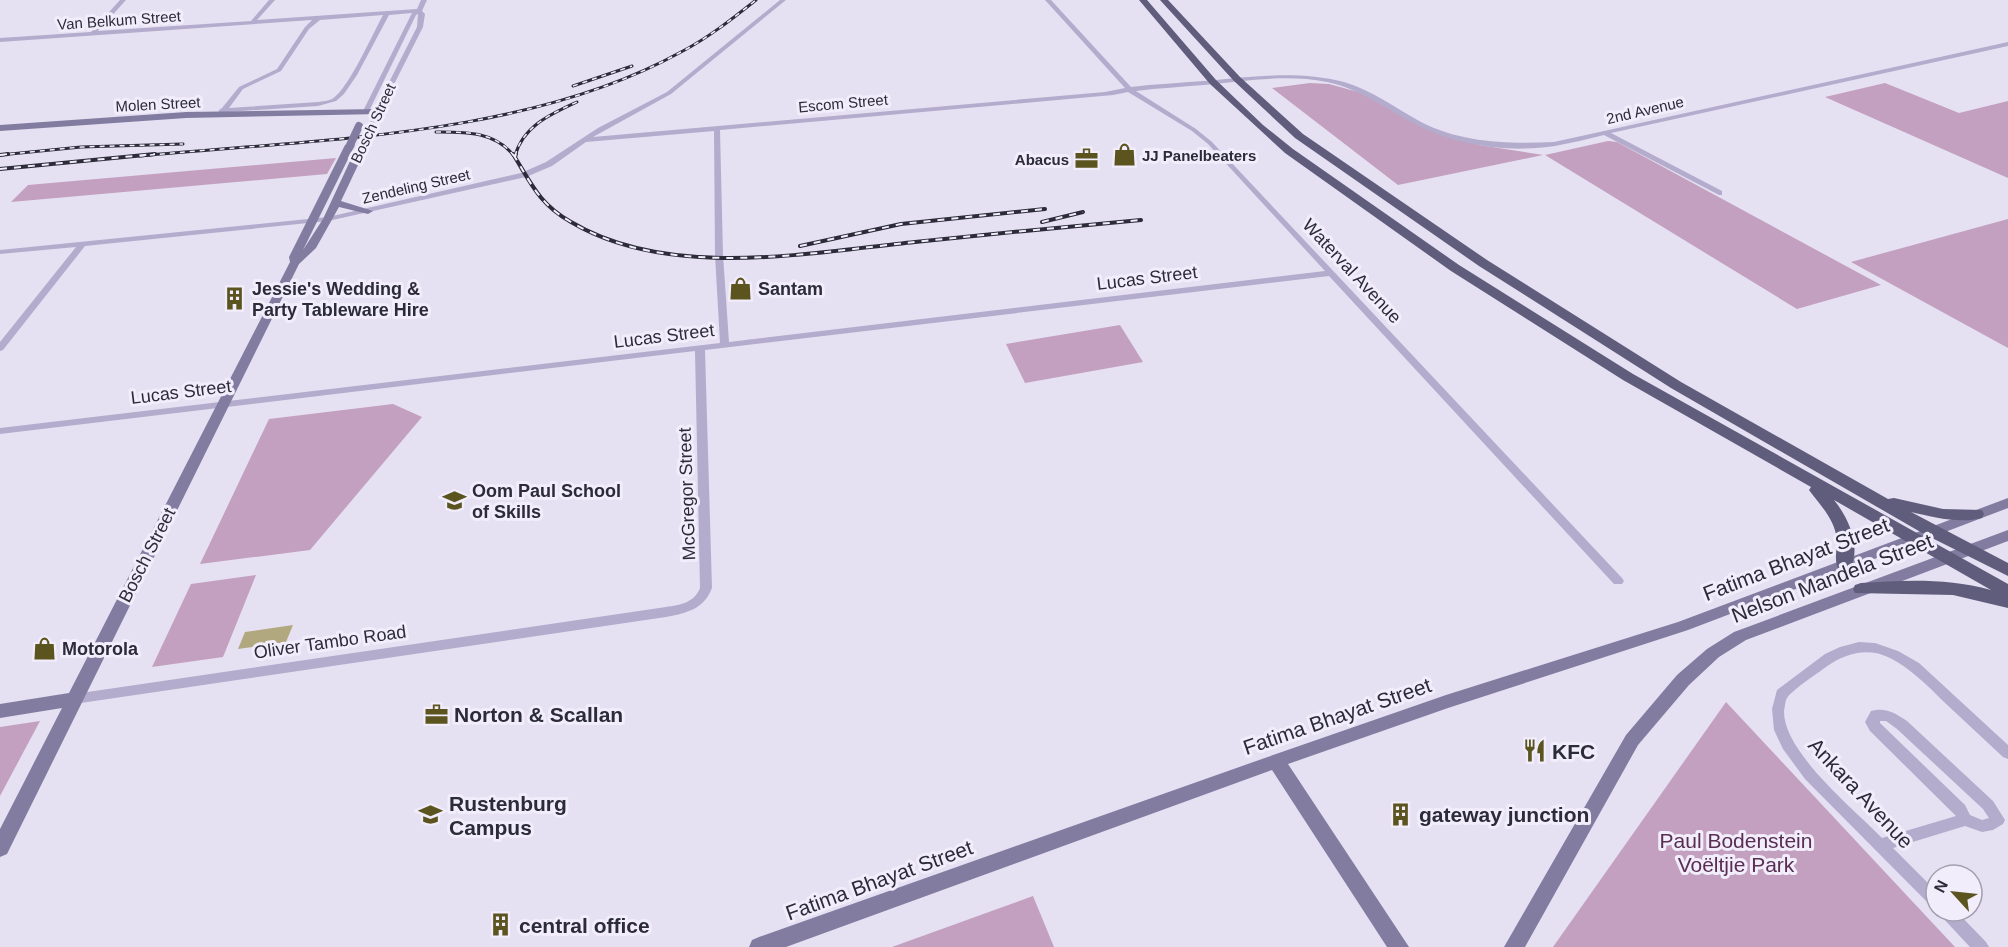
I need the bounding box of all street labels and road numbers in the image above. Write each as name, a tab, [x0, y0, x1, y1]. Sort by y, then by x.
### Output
street label: Van Belkum Street	[57, 7, 182, 33]
street label: Bosch Street	[347, 80, 399, 166]
street label: Escom Street	[797, 91, 889, 115]
street label: Molen Street	[115, 93, 202, 115]
street label: 2nd Avenue	[1605, 93, 1685, 127]
street label: Zendeling Street	[360, 165, 472, 207]
street label: Waterval Avenue	[1299, 215, 1405, 327]
street label: Lucas Street	[1096, 262, 1198, 294]
street label: Lucas Street	[613, 320, 715, 352]
street label: Lucas Street	[130, 376, 232, 408]
street label: McGregor Street	[675, 427, 699, 561]
street label: Bosch Street	[115, 505, 179, 605]
street label: Fatima Bhayat Street	[1700, 513, 1892, 605]
street label: Nelson Mandela Street	[1728, 529, 1936, 627]
street label: Oliver Tambo Road	[252, 621, 408, 663]
street label: Fatima Bhayat Street	[1240, 673, 1434, 759]
street label: Ankara Avenue	[1804, 733, 1918, 853]
street label: Fatima Bhayat Street	[782, 835, 976, 925]

